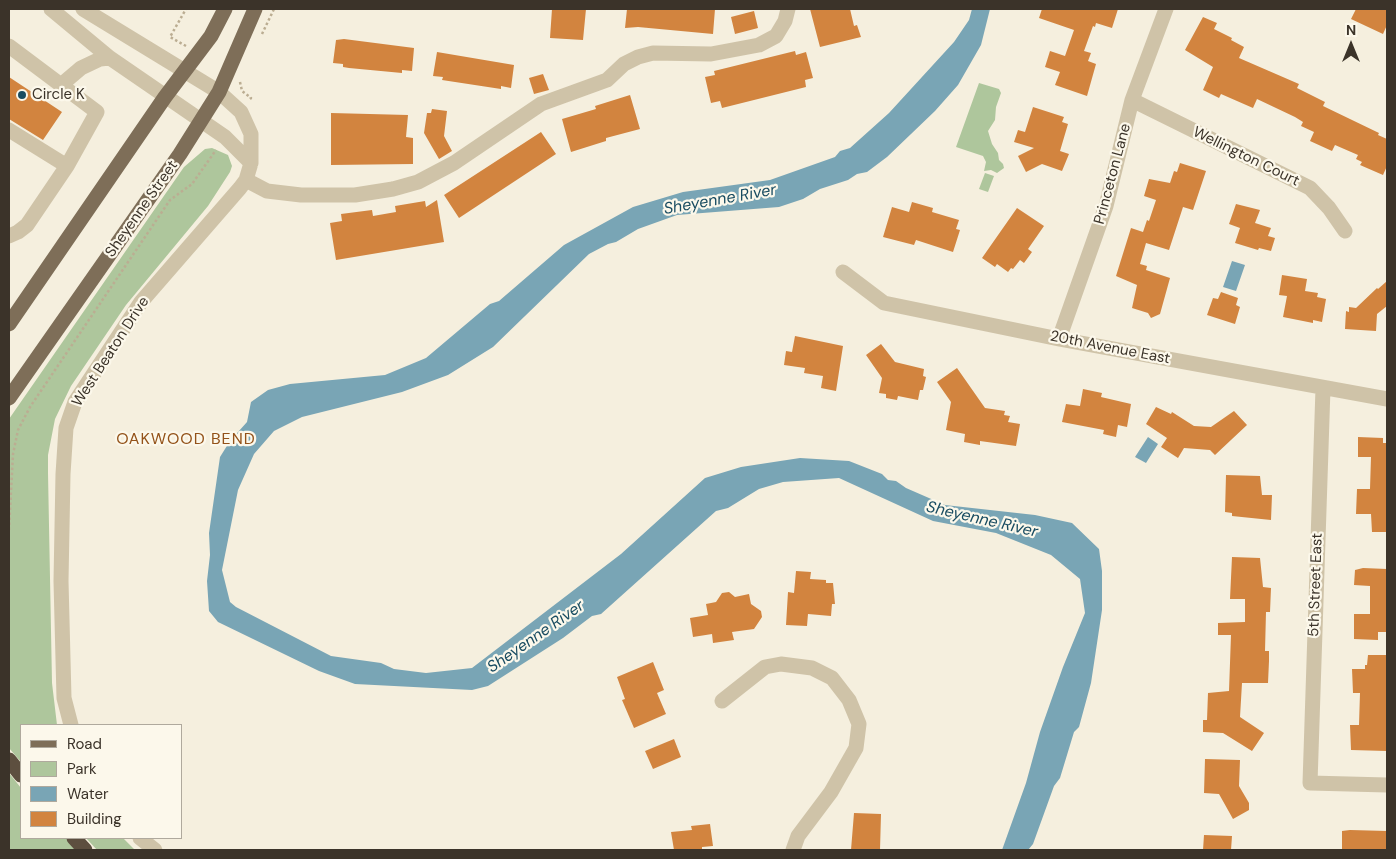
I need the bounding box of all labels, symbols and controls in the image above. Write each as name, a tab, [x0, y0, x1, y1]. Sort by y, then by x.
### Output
north arrow	[1326, 20, 1376, 70]
text: N	[1346, 21, 1356, 39]
place label: Circle K	[32, 86, 85, 104]
marker: Circle K	[16, 89, 28, 101]
street label: Princeton Lane	[1091, 122, 1135, 226]
street label: Wellington Court	[1190, 123, 1302, 191]
street label: Sheyenne Street	[102, 157, 182, 261]
water label: Sheyenne River	[662, 181, 778, 219]
street label: West Beaton Drive	[69, 294, 153, 410]
street label: 20th Avenue East	[1048, 328, 1172, 368]
district label: OAKWOOD BEND	[115, 430, 257, 450]
water label: Sheyenne River	[924, 498, 1040, 542]
street label: 5th Street East	[1305, 533, 1327, 637]
water label: Sheyenne River	[484, 596, 588, 678]
legend	[20, 724, 182, 839]
text: Road	[67, 734, 102, 754]
text: Park	[67, 759, 97, 779]
text: Water	[67, 784, 108, 804]
text: Building	[67, 809, 122, 829]

